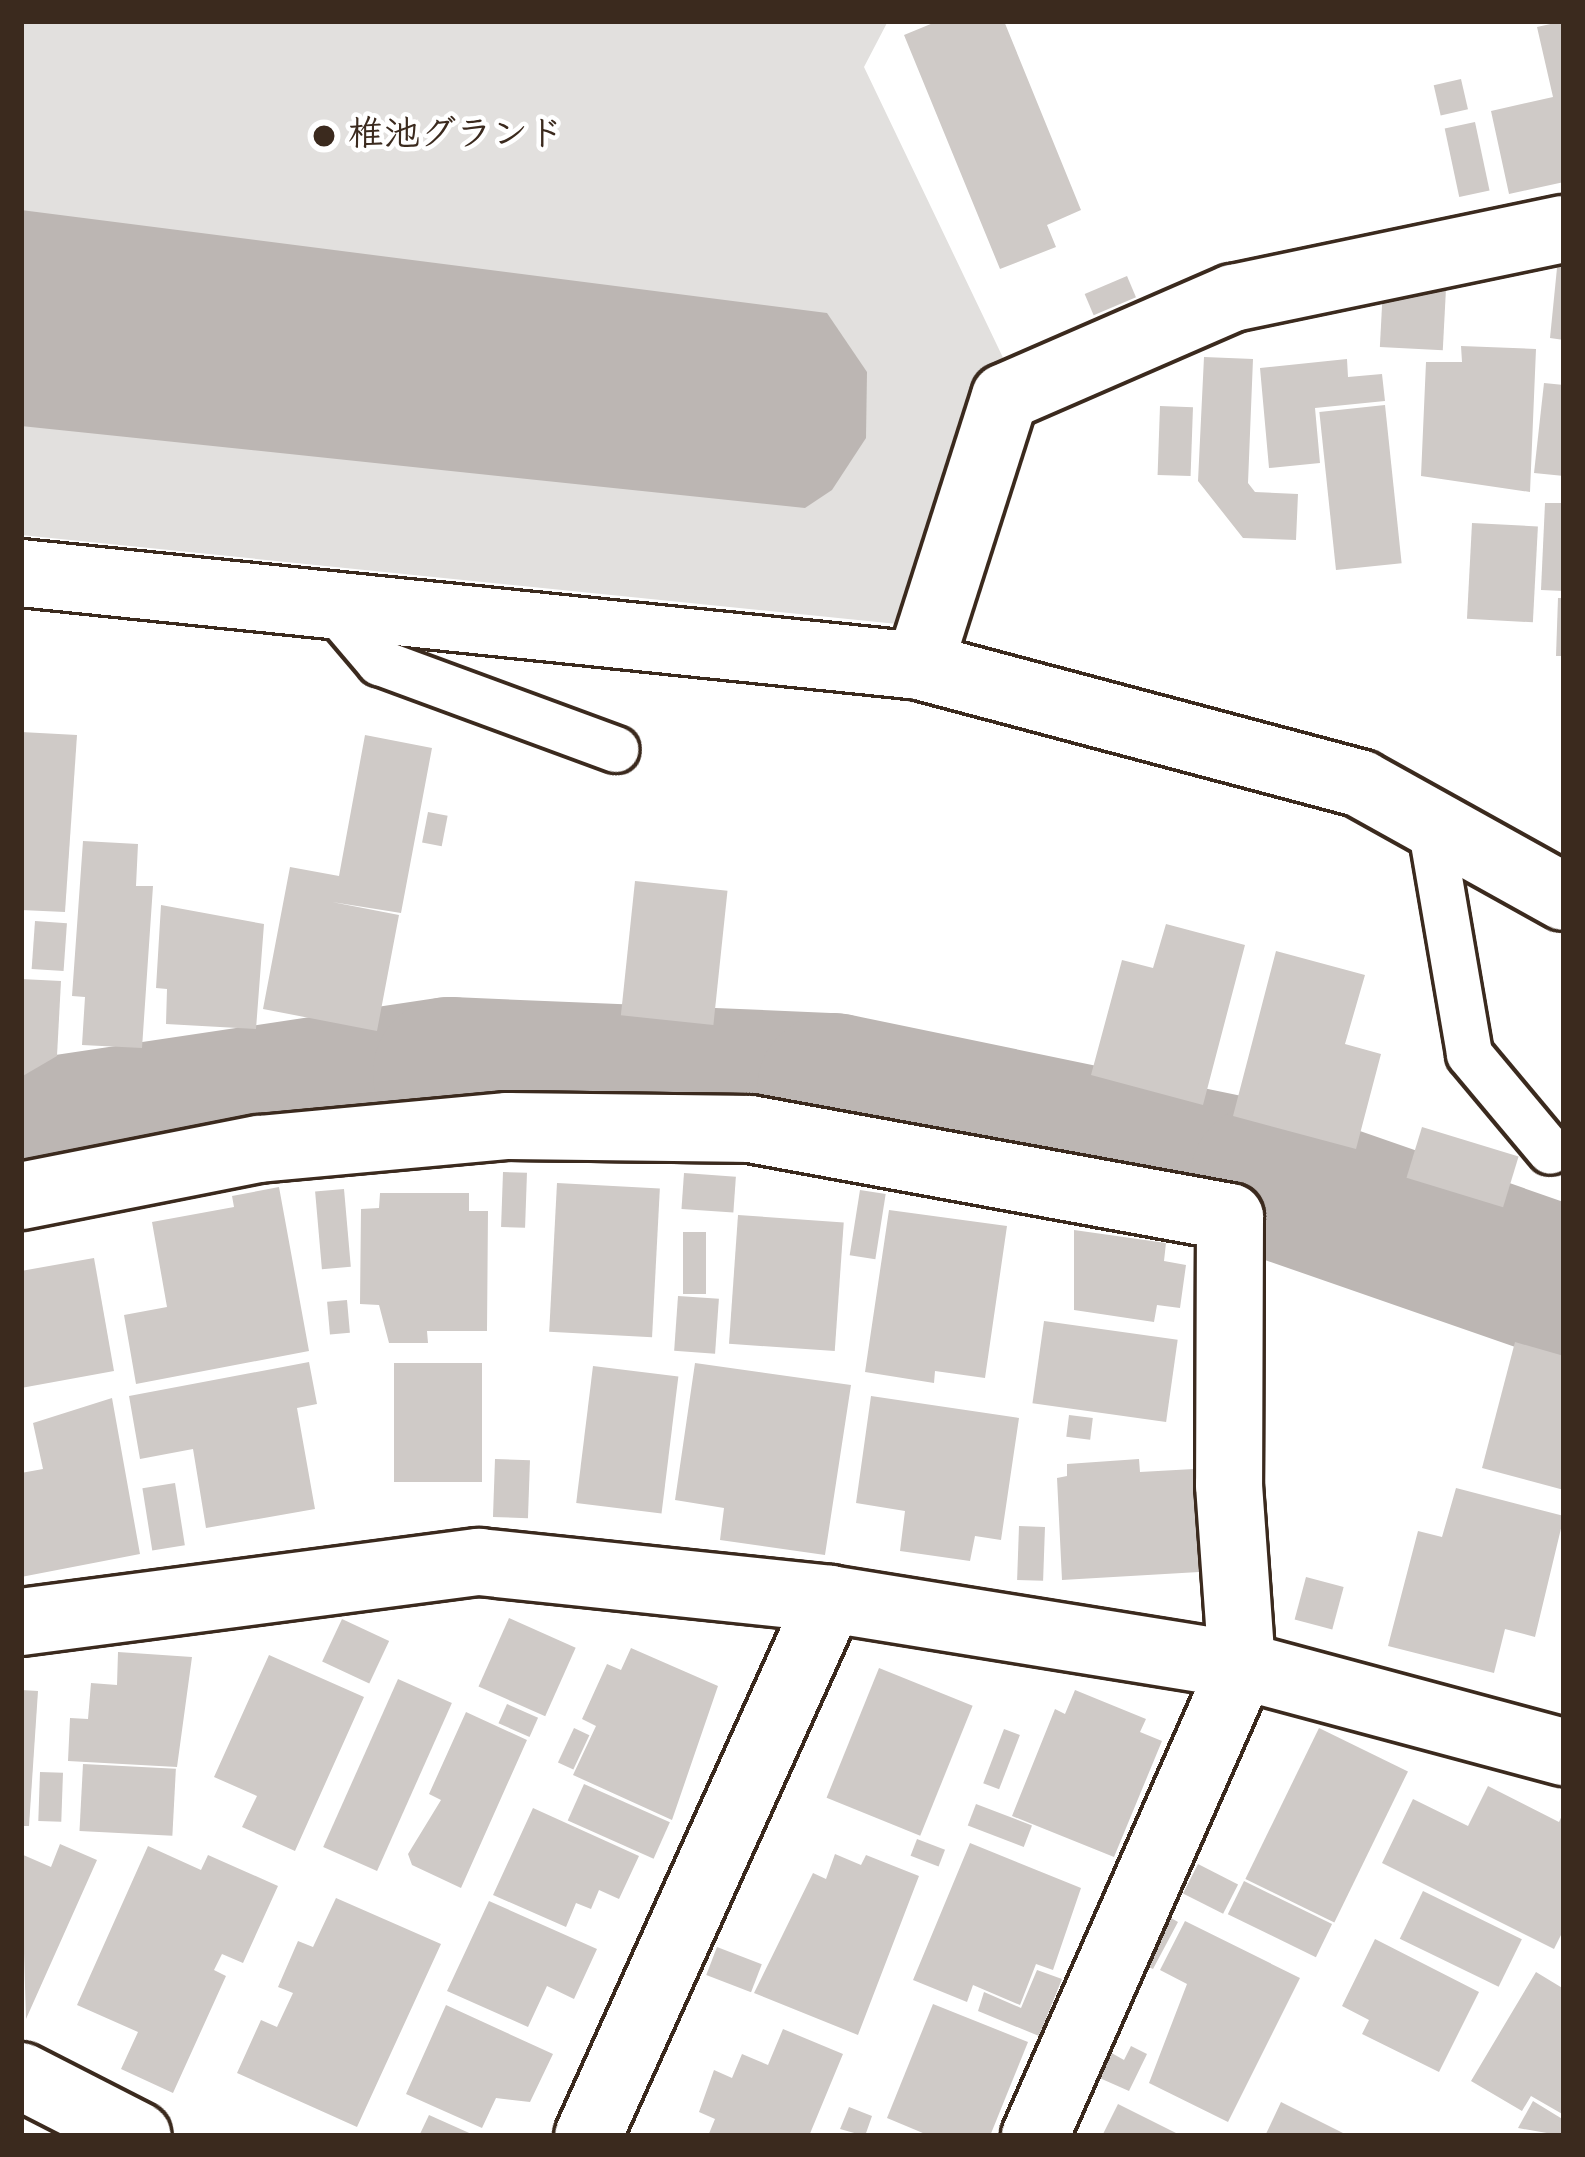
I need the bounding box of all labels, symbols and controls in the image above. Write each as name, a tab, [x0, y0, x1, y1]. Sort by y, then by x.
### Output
place label: 椎池グランド	[348, 114, 564, 158]
marker: 椎池グランド	[311, 123, 337, 149]

